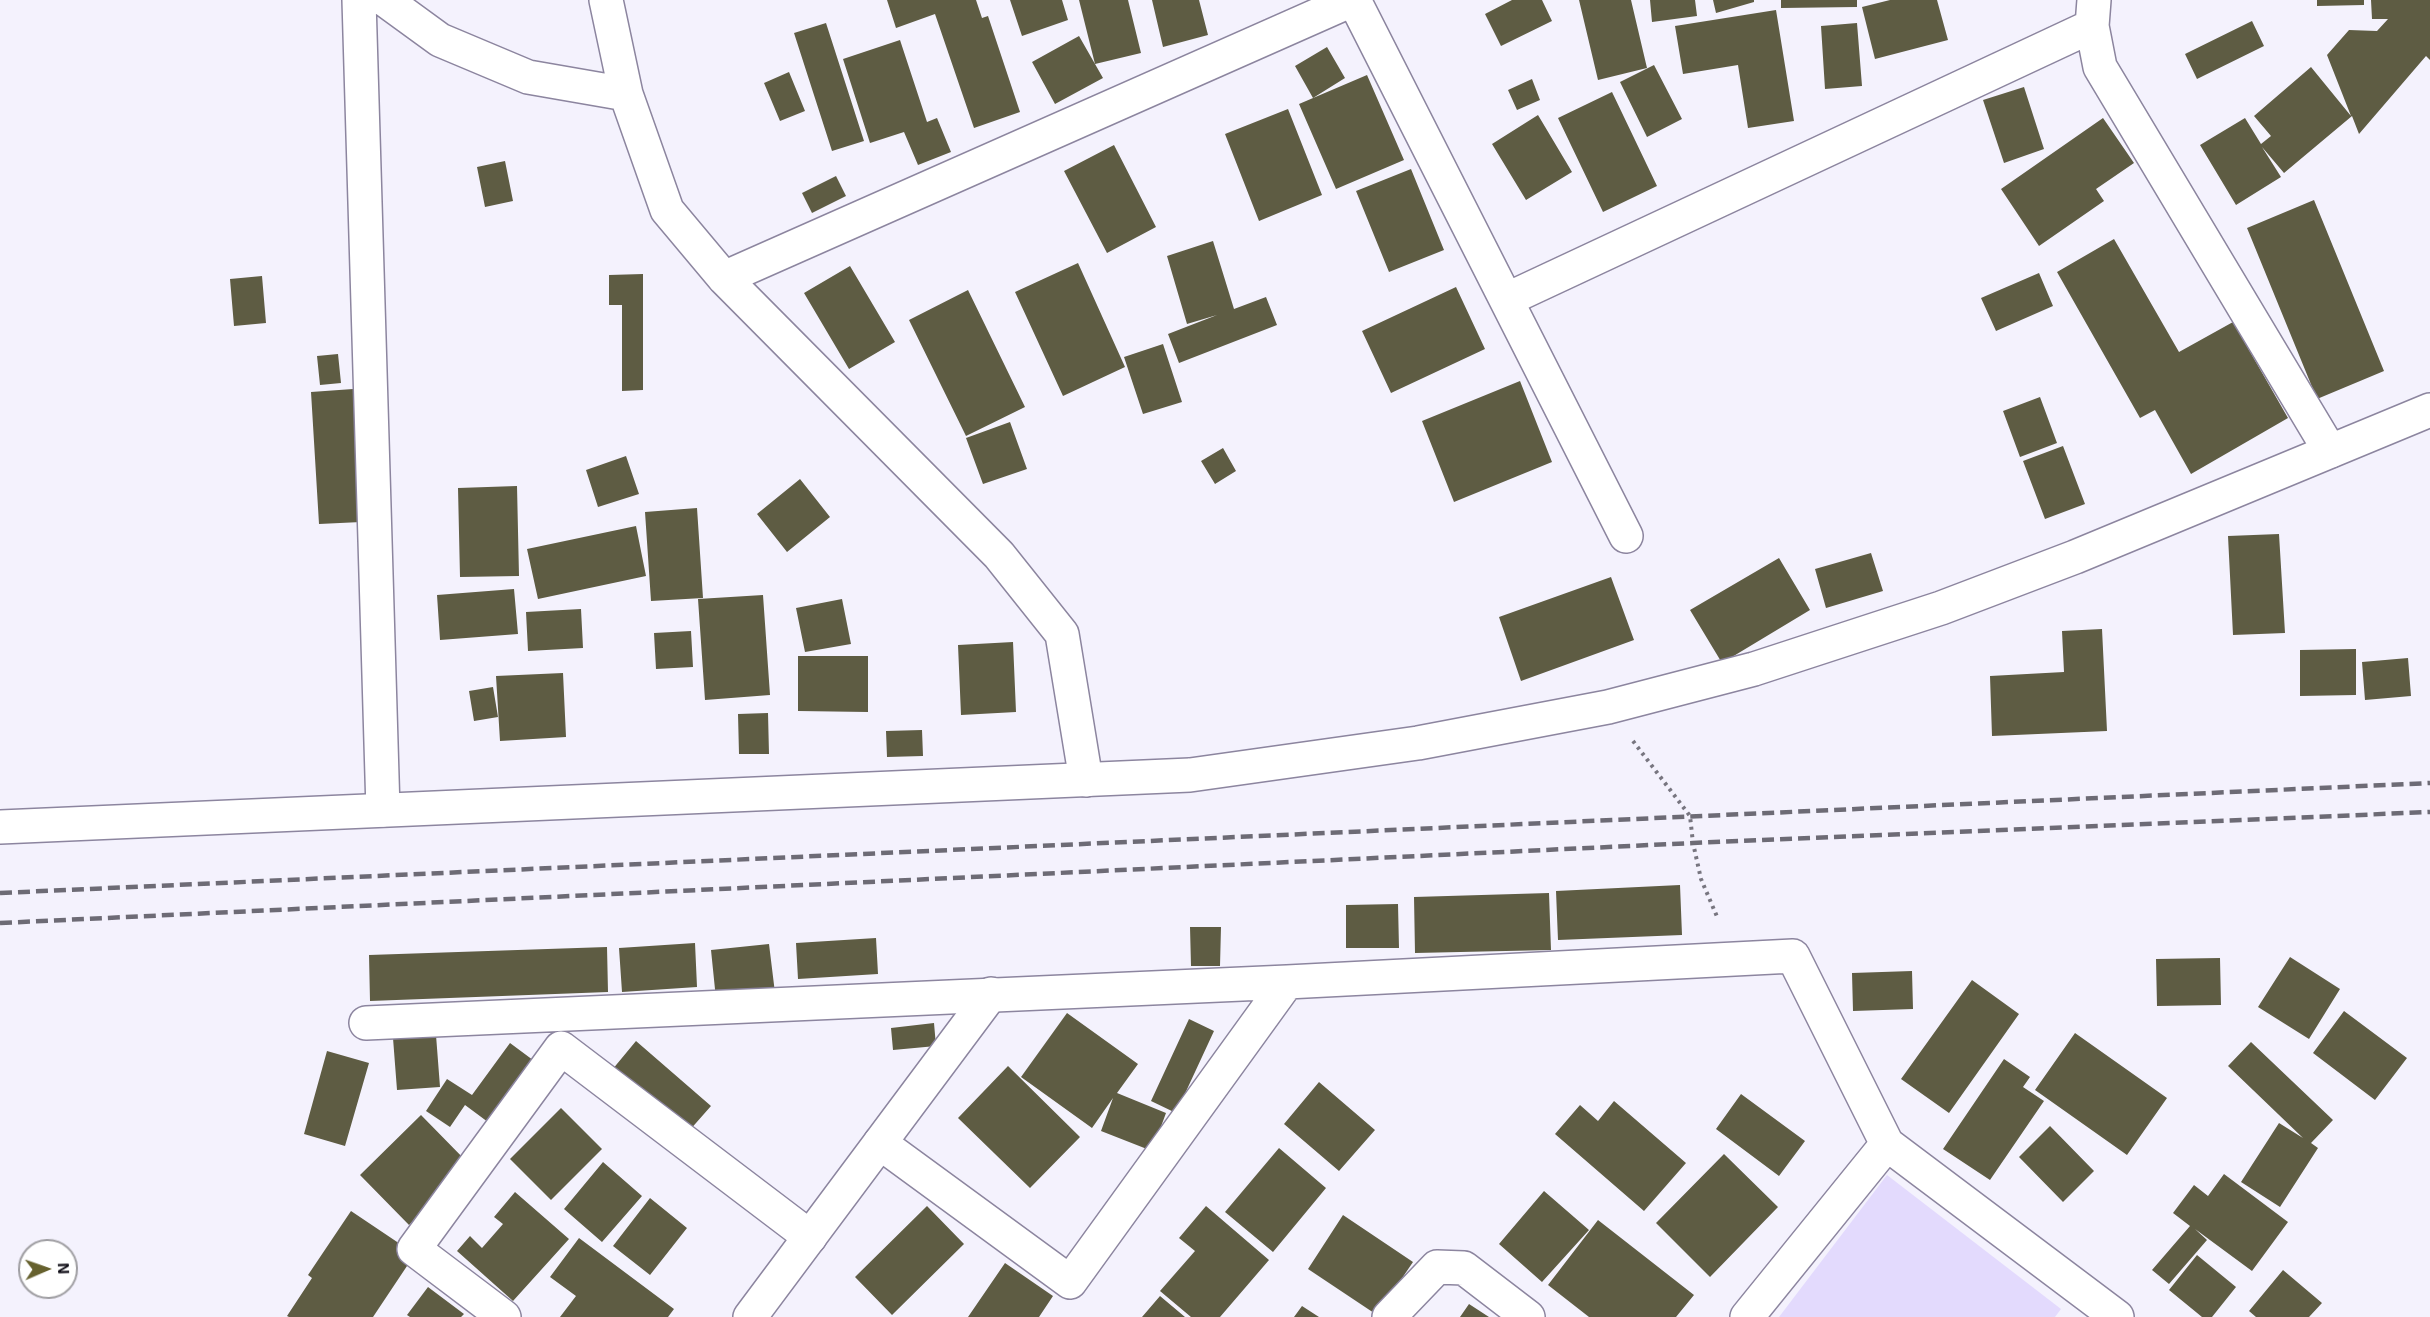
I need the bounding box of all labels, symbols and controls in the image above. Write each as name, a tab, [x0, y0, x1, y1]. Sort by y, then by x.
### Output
north arrow	[18, 1239, 78, 1299]
text: N	[55, 1262, 74, 1275]

